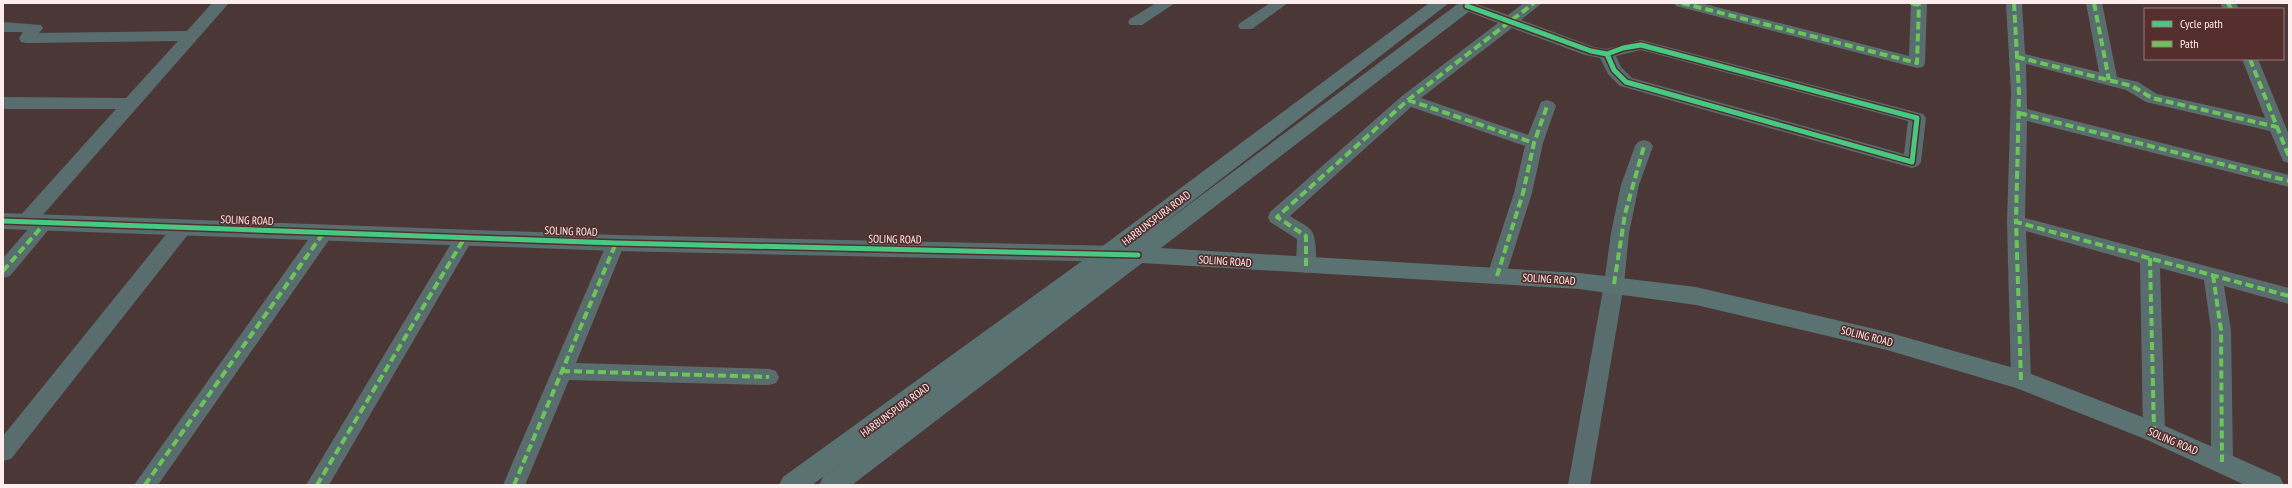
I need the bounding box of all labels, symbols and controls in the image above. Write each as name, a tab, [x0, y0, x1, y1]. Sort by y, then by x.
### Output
legend	[2144, 8, 2284, 60]
text: Cycle path	[2180, 16, 2223, 31]
text: Path	[2180, 36, 2198, 51]
street label: HARBUNSPURA ROAD	[1119, 187, 1193, 248]
street label: SOLING ROAD	[220, 212, 274, 228]
street label: SOLING ROAD	[544, 223, 598, 239]
street label: SOLING ROAD	[868, 232, 922, 246]
street label: SOLING ROAD	[1198, 252, 1252, 270]
street label: SOLING ROAD	[1522, 270, 1576, 288]
street label: SOLING ROAD	[1839, 323, 1895, 349]
street label: HARBUNSPURA ROAD	[857, 380, 933, 440]
street label: SOLING ROAD	[2146, 424, 2200, 458]

